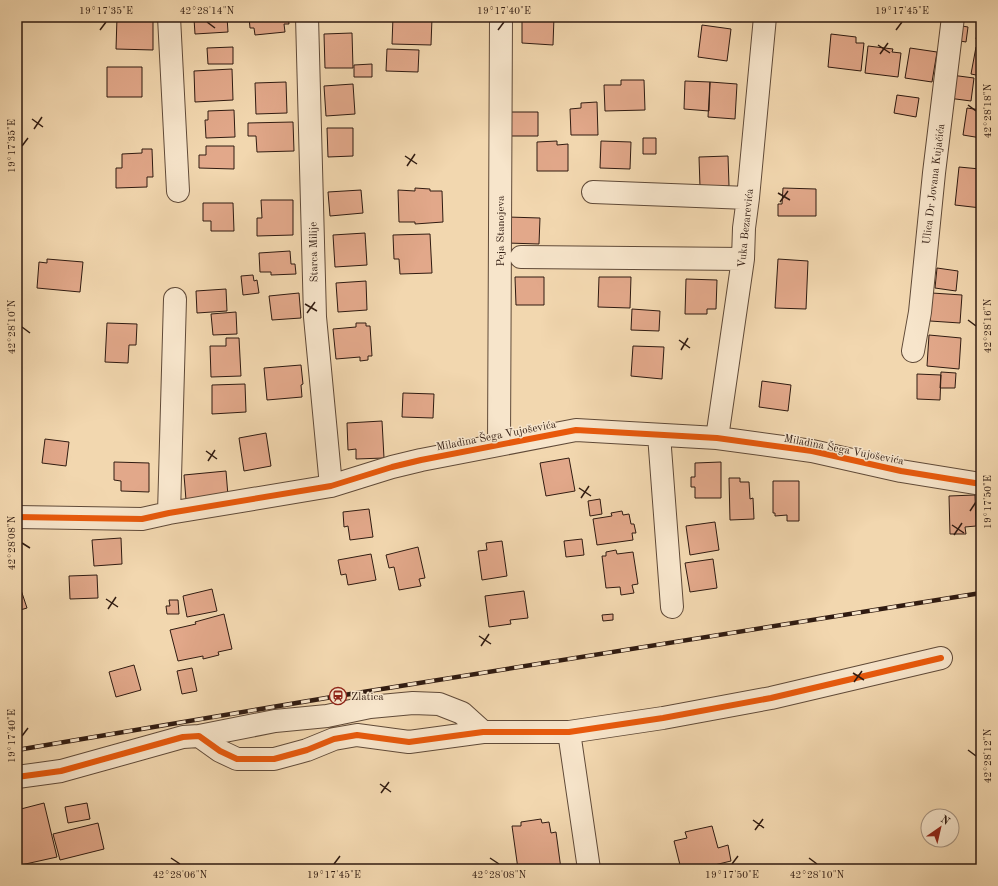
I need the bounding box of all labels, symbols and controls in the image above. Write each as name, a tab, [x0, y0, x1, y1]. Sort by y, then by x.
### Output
text: 19°17'35"E	[79, 6, 133, 16]
text: 42°28'14"N	[180, 6, 235, 16]
text: 19°17'40"E	[477, 6, 531, 16]
text: 19°17'45"E	[875, 6, 929, 16]
text: 42°28'18"N	[983, 83, 993, 138]
text: 19°17'35"E	[7, 119, 17, 173]
street label: Ulica Dr Jovana Kujačića	[922, 123, 947, 245]
street label: Vuka Bezarevića	[737, 187, 756, 268]
street label: Peja Stanojeva	[496, 195, 507, 267]
street label: Starca Milije	[308, 222, 321, 282]
text: 42°28'16"N	[983, 298, 993, 353]
text: 42°28'10"N	[7, 299, 17, 354]
street label: Miladina Šega Vujoševića	[435, 416, 558, 453]
street label: Miladina Šega Vujoševića	[783, 431, 906, 468]
text: 19°17'50"E	[983, 475, 993, 529]
text: 42°28'08"N	[7, 515, 17, 570]
station icon: Zlatica	[328, 686, 348, 706]
place label: Zlatica	[351, 692, 384, 703]
text: 19°17'40"E	[7, 709, 17, 763]
text: 42°28'12"N	[983, 728, 993, 783]
north arrow	[920, 808, 960, 848]
text: N	[938, 814, 952, 828]
text: 42°28'06"N	[153, 870, 208, 880]
text: 19°17'45"E	[307, 870, 361, 880]
text: 42°28'08"N	[472, 870, 527, 880]
text: 19°17'50"E	[705, 870, 759, 880]
text: 42°28'10"N	[790, 870, 845, 880]

